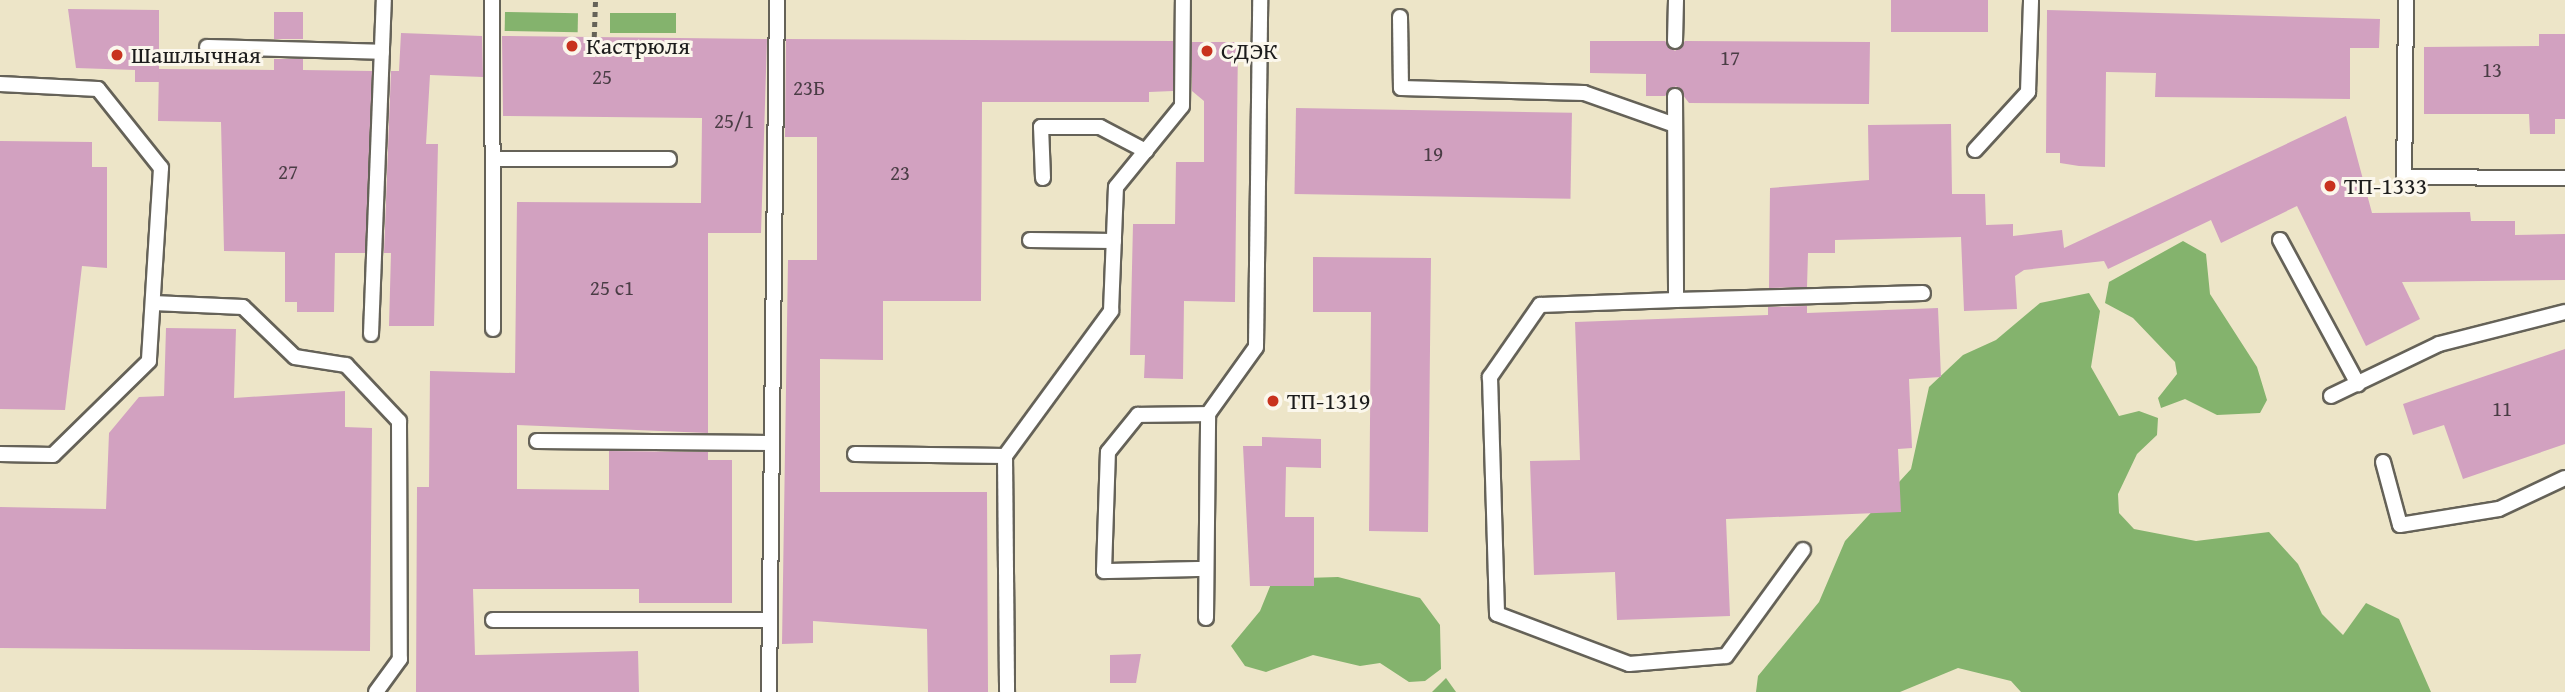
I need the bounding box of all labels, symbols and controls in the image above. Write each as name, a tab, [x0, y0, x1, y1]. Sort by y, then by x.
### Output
place label: Кастрюля	[586, 32, 690, 60]
place label: СДЭК	[1221, 37, 1278, 65]
marker: Кастрюля	[564, 38, 580, 54]
place label: Шашлычная	[131, 41, 261, 69]
marker: СДЭК	[1199, 43, 1215, 59]
house number: 17	[1720, 45, 1740, 71]
marker: Шашлычная	[109, 47, 125, 63]
house number: 13	[2482, 57, 2502, 83]
house number: 25	[592, 64, 612, 90]
house number: 23Б	[793, 75, 825, 101]
house number: 25/1	[714, 108, 754, 134]
house number: 19	[1423, 141, 1443, 167]
house number: 27	[278, 159, 298, 185]
house number: 23	[890, 160, 910, 186]
place label: ТП-1333	[2344, 172, 2427, 200]
marker: ТП-1333	[2322, 178, 2338, 194]
house number: 25 с1	[590, 275, 634, 301]
place label: ТП-1319	[1287, 387, 1370, 415]
marker: ТП-1319	[1265, 393, 1281, 409]
house number: 11	[2492, 396, 2512, 422]

